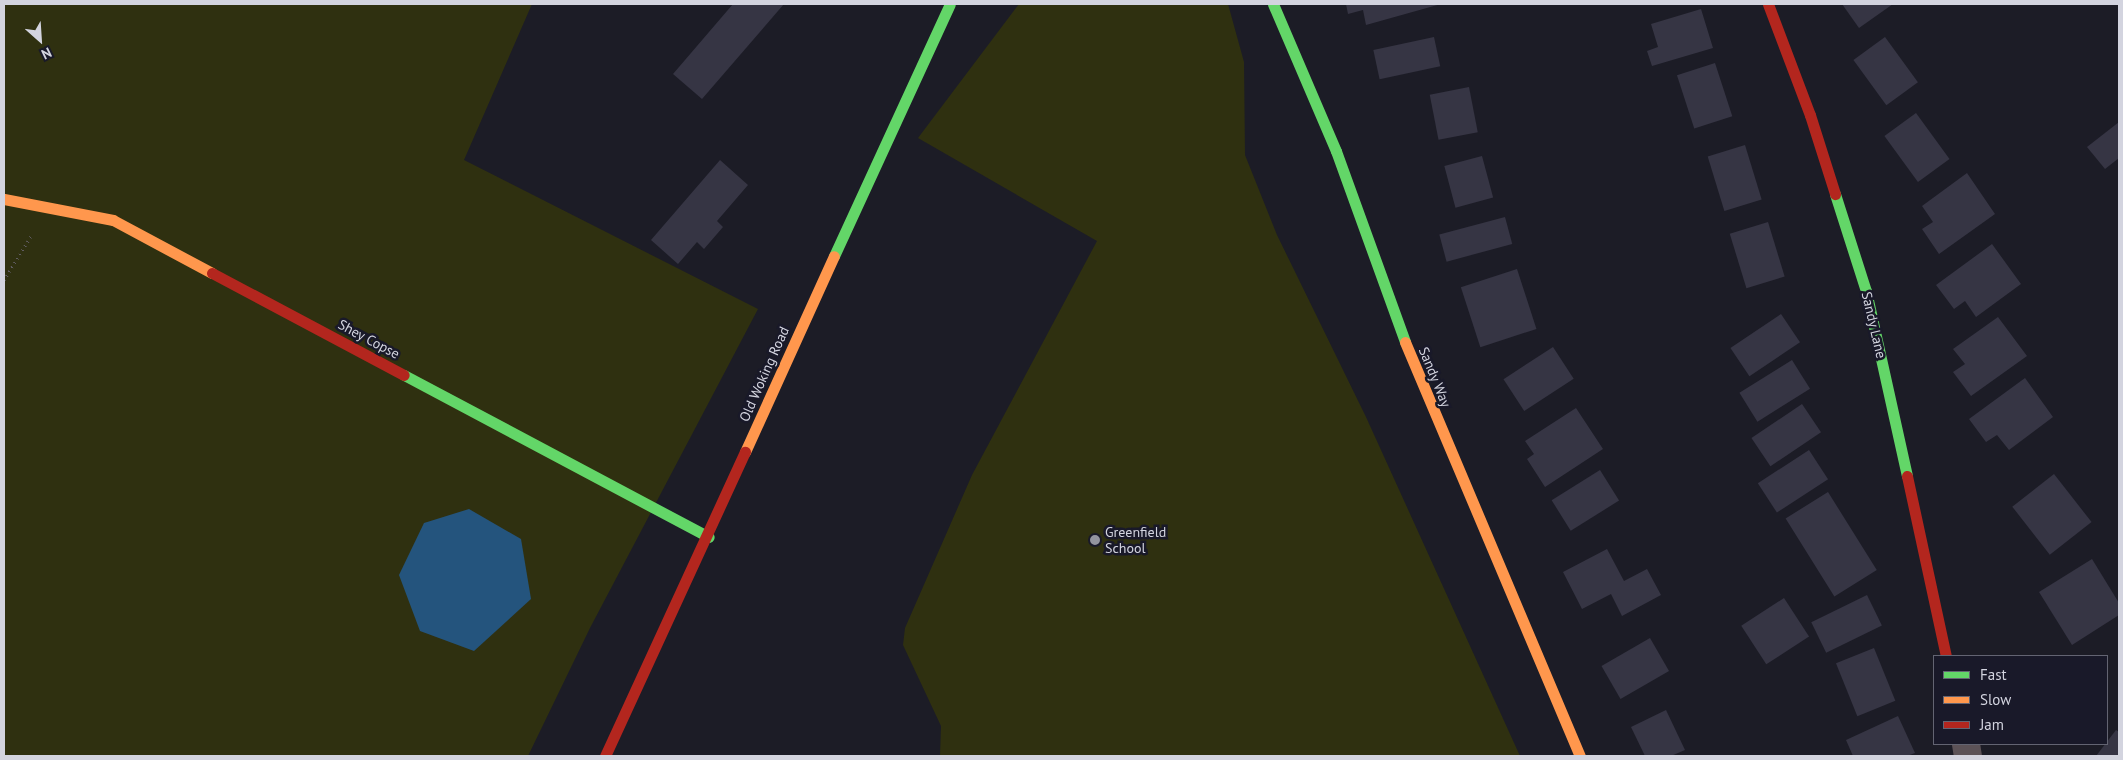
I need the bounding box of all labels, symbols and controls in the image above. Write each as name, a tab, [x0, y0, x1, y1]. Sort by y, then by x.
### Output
north arrow	[15, 15, 65, 65]
text: N	[39, 43, 55, 64]
street label: Sandy Lane	[1858, 290, 1890, 360]
street label: Shey Copse	[335, 316, 403, 362]
street label: Old Woking Road	[735, 324, 793, 424]
street label: Sandy Way	[1415, 344, 1455, 410]
place label: Greenfield School	[1105, 524, 1166, 556]
marker: Greenfield School	[1089, 534, 1101, 546]
legend	[1933, 655, 2108, 745]
text: Fast	[1980, 665, 2007, 684]
text: Slow	[1980, 690, 2011, 709]
text: Jam	[1980, 715, 2004, 734]

